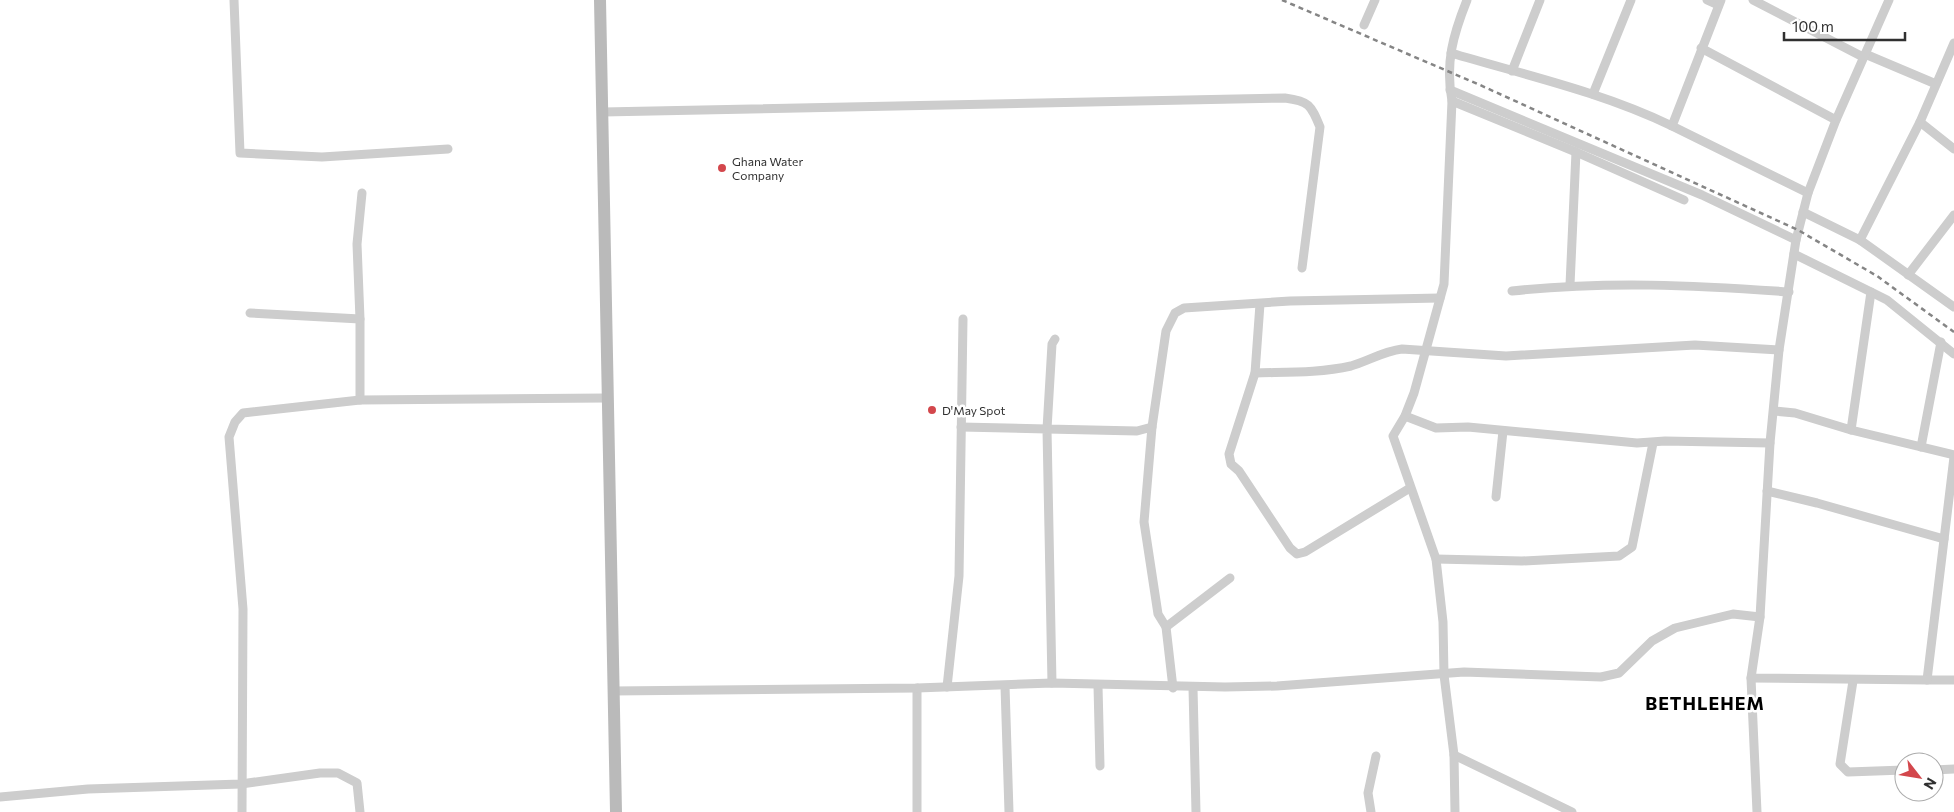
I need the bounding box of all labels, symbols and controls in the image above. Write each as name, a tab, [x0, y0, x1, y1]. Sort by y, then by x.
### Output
scale bar	[1784, 10, 1905, 42]
text: 100 m	[1792, 17, 1834, 35]
place label: Ghana Water Company	[732, 154, 803, 182]
marker: Ghana Water Company	[716, 162, 728, 174]
place label: D'May Spot	[942, 403, 1005, 417]
marker: D'May Spot	[926, 404, 938, 416]
district label: BETHLEHEM	[1645, 692, 1765, 714]
north arrow	[1894, 752, 1944, 802]
text: N	[1921, 775, 1941, 793]

